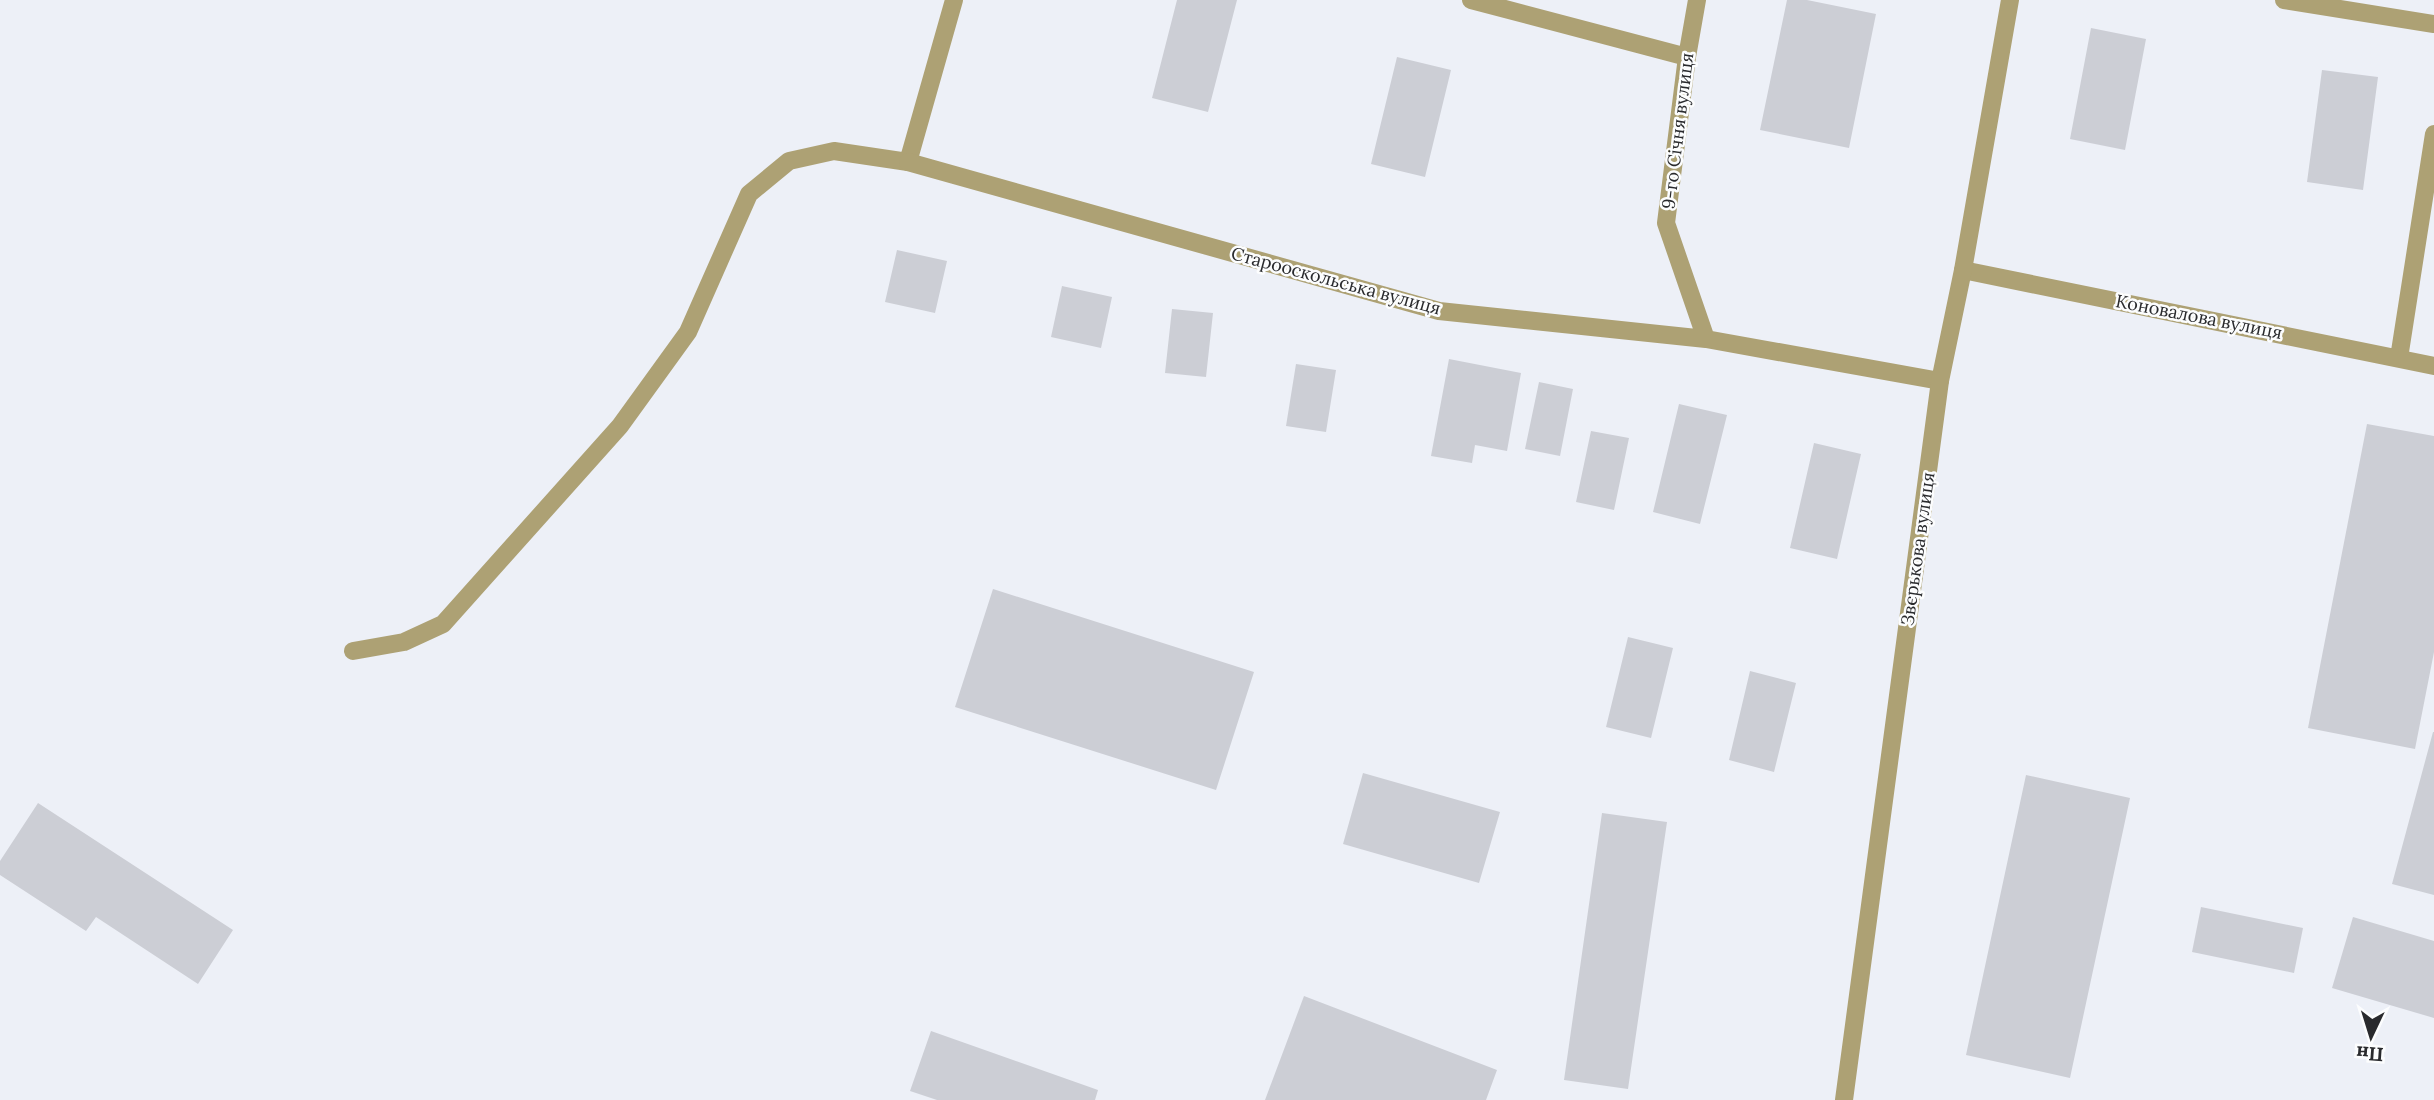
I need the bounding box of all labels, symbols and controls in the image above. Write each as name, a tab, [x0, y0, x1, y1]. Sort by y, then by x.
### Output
street label: 9-го Січня вулиця	[1656, 51, 1699, 210]
street label: Старооскольська вулиця	[1229, 241, 1443, 320]
street label: Коновалова вулиця	[2114, 289, 2284, 344]
street label: Звєрькова вулиця	[1895, 471, 1940, 627]
north arrow	[2336, 1002, 2406, 1072]
text: Пн	[2355, 1041, 2384, 1067]

